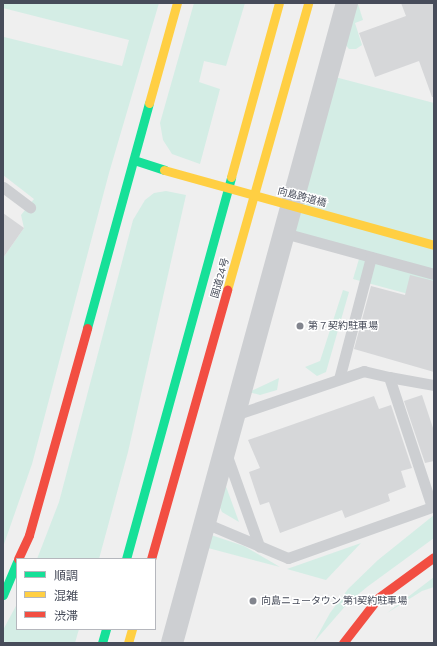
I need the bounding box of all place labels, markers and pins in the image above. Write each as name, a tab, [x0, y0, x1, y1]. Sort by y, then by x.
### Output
place label: 第７契約駐車場	[308, 320, 378, 332]
marker: 第７契約駐車場	[295, 321, 305, 331]
place label: 向島ニュータウン 第1契約駐車場	[261, 595, 407, 607]
marker: 向島ニュータウン 第1契約駐車場	[248, 596, 258, 606]

